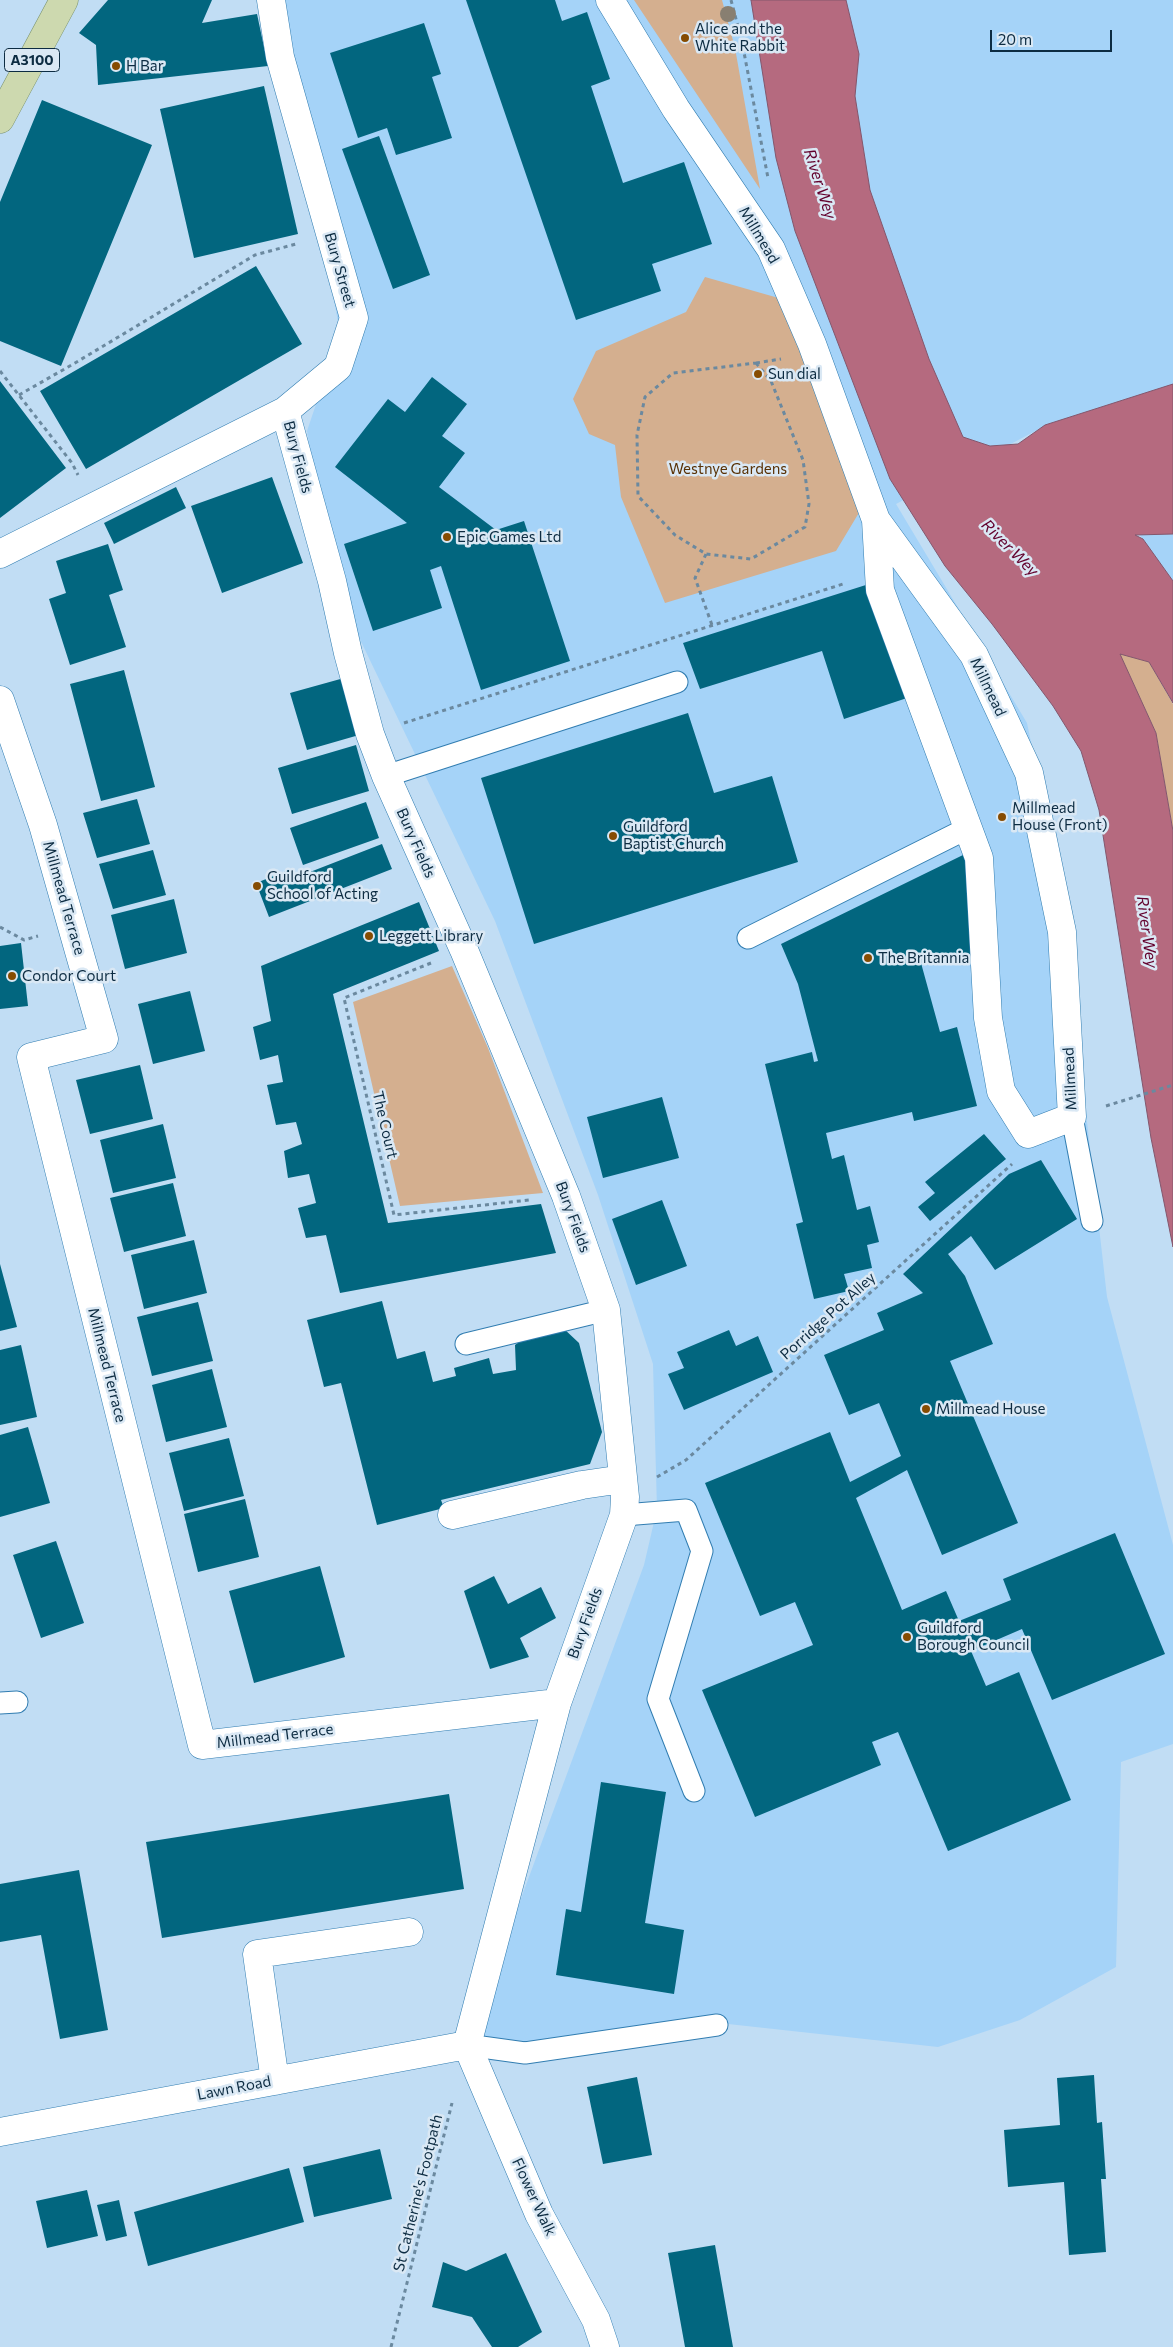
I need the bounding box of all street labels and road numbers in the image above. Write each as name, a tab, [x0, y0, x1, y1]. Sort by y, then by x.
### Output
road number: A3100	[5, 48, 60, 72]
street label: Millmead	[735, 203, 783, 267]
street label: Bury Street	[321, 230, 359, 310]
street label: Bury Fields	[280, 419, 316, 495]
street label: Millmead	[966, 655, 1010, 719]
street label: Bury Fields	[393, 805, 439, 881]
street label: Millmead Terrace	[39, 839, 89, 957]
street label: Millmead	[1059, 1047, 1081, 1111]
street label: The Court	[368, 1089, 402, 1161]
street label: Bury Fields	[552, 1179, 594, 1255]
street label: Porridge Pot Alley	[777, 1269, 879, 1363]
street label: Millmead Terrace	[84, 1306, 130, 1424]
street label: Bury Fields	[564, 1585, 606, 1661]
street label: Millmead Terrace	[216, 1720, 334, 1752]
street label: Lawn Road	[196, 2072, 272, 2104]
street label: St Catherine's Footpath	[390, 2113, 446, 2273]
street label: Flower Walk	[508, 2155, 560, 2239]

